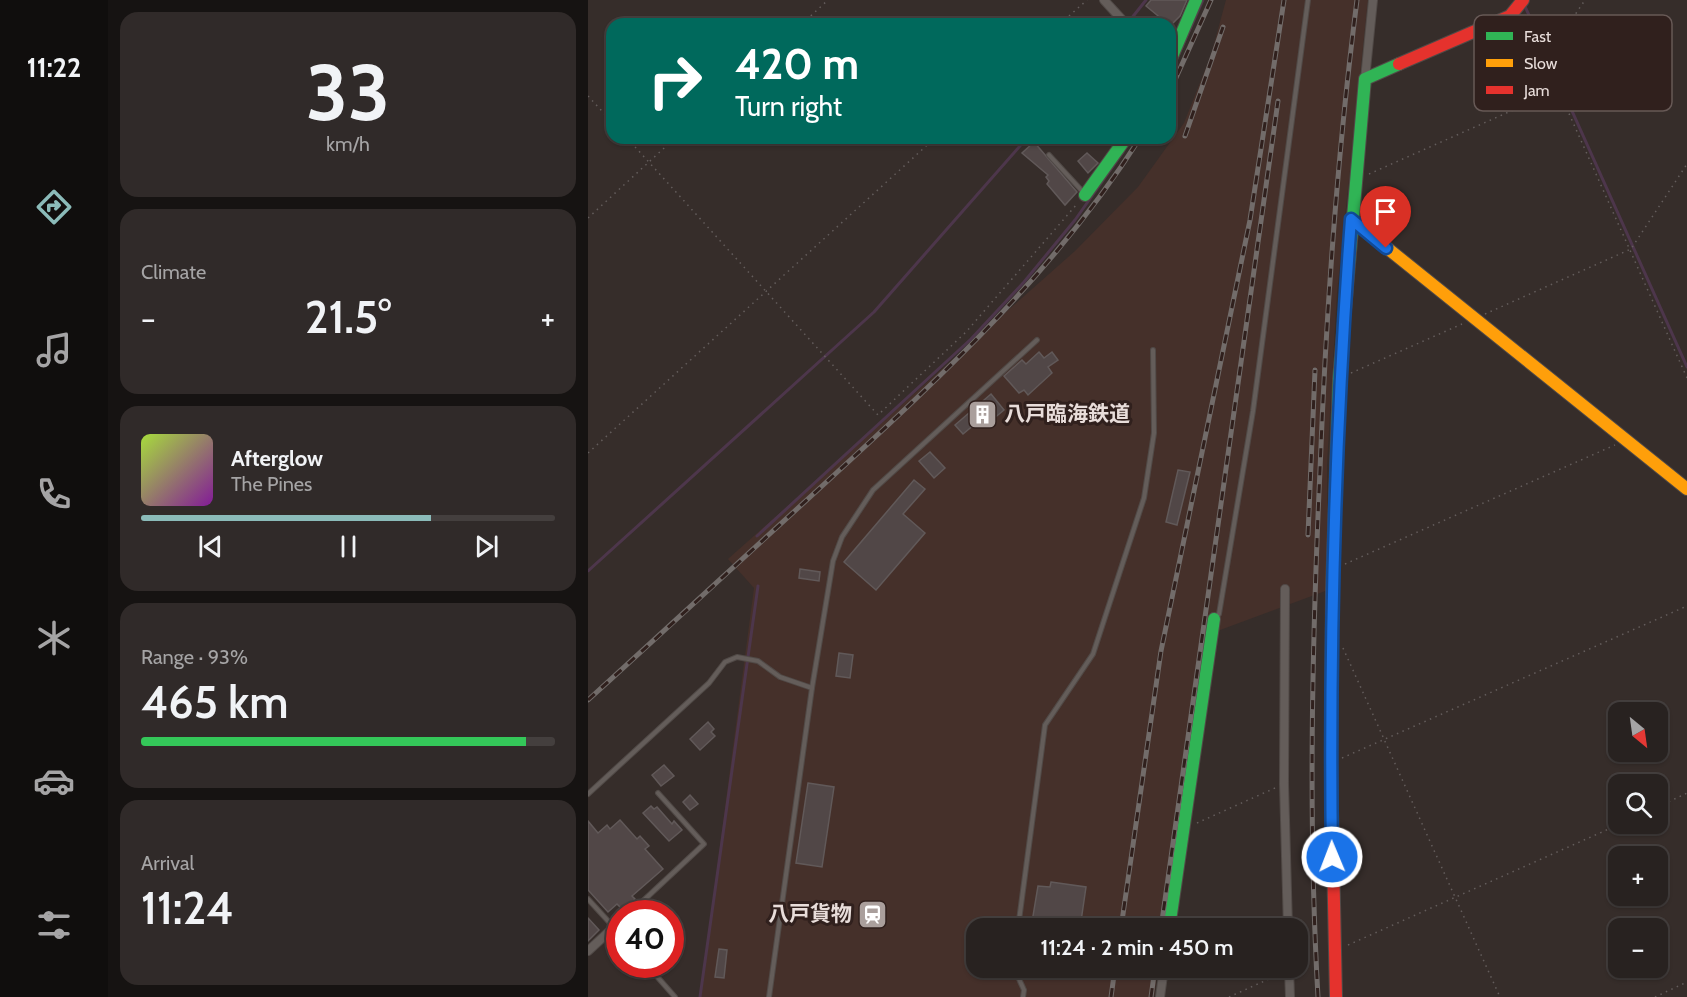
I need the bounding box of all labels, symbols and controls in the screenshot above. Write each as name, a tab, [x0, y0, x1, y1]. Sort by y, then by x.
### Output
legend	[1474, 15, 1672, 111]
text: Fast	[1524, 27, 1552, 46]
text: 420 m	[735, 38, 859, 90]
icon: right	[636, 42, 714, 120]
text: 33	[306, 45, 390, 140]
text: 11:22	[27, 51, 81, 84]
text: Slow	[1524, 54, 1558, 73]
text: Jam	[1523, 81, 1550, 100]
text: Turn right	[735, 90, 842, 123]
text: km/h	[326, 132, 370, 156]
icon: directions	[33, 186, 75, 228]
pin	[1360, 186, 1411, 248]
icon: arrive	[1369, 195, 1402, 228]
text: Climate	[141, 260, 206, 284]
text: 21.5°	[305, 290, 391, 344]
text: −	[141, 298, 156, 338]
text: +	[540, 298, 555, 338]
icon: music	[33, 329, 75, 371]
building icon: 八戸臨海鉄道	[967, 398, 999, 430]
place label: 八戸臨海鉄道	[1004, 401, 1130, 426]
text: Afterglow	[231, 445, 323, 472]
text: The Pines	[231, 472, 312, 496]
icon: phone	[33, 473, 75, 515]
icon: previous	[194, 530, 227, 563]
icon: pause	[332, 530, 365, 563]
icon: next	[470, 530, 503, 563]
icon: climate	[33, 617, 75, 659]
text: Range · 93%	[141, 645, 248, 669]
text: 465 km	[141, 675, 288, 729]
north arrow	[1608, 702, 1668, 762]
map controls	[1608, 702, 1668, 978]
icon: car	[33, 760, 75, 802]
button: search	[1608, 774, 1668, 834]
position arrow	[1300, 825, 1364, 889]
button: +	[1608, 846, 1668, 906]
text: Arrival	[141, 851, 194, 875]
text: 11:24	[141, 881, 234, 935]
station icon: 八戸貨物	[857, 898, 889, 930]
speed limit sign: 40	[606, 900, 684, 978]
place label: 八戸貨物	[768, 901, 852, 926]
icon: filters	[33, 904, 75, 946]
button: −	[1608, 918, 1668, 978]
text: 11:24 · 2 min · 450 m	[1040, 934, 1234, 961]

